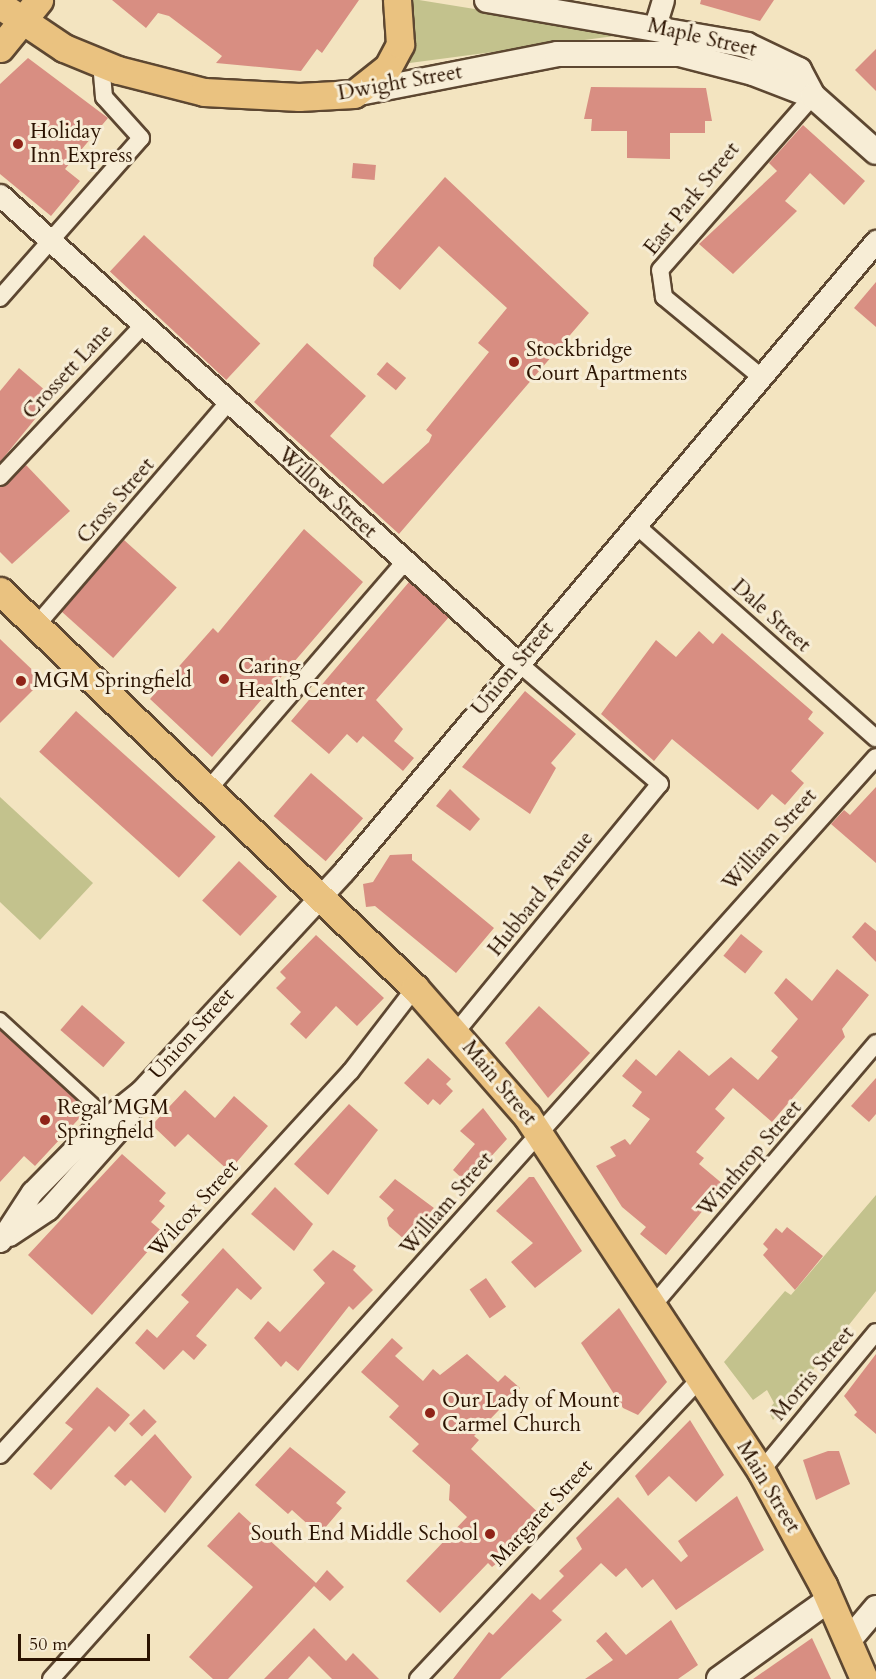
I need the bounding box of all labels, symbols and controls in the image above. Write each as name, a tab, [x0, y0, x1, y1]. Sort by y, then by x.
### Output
street label: Maple Street	[645, 13, 759, 63]
street label: Dwight Street	[336, 60, 464, 106]
place label: Holiday Inn Express	[30, 119, 132, 169]
marker: Holiday Inn Express	[11, 137, 25, 151]
street label: East Park Street	[639, 137, 745, 261]
street label: Crossett Lane	[18, 319, 118, 425]
place label: Stockbridge Court Apartments	[526, 337, 687, 387]
marker: Stockbridge Court Apartments	[507, 355, 521, 369]
street label: Willow Street	[272, 442, 382, 544]
street label: Cross Street	[72, 453, 160, 549]
street label: Dale Street	[726, 574, 816, 658]
street label: Union Street	[467, 617, 559, 721]
place label: Caring Health Center	[238, 654, 365, 704]
place label: MGM Springfield	[33, 668, 192, 694]
marker: Caring Health Center	[215, 670, 233, 688]
marker: MGM Springfield	[14, 674, 28, 688]
street label: William Street	[718, 784, 822, 896]
street label: Hubbard Avenue	[483, 827, 599, 961]
street label: Union Street	[144, 983, 240, 1085]
street label: Main Street	[456, 1036, 542, 1130]
place label: Regal MGM Springfield	[57, 1095, 169, 1145]
street label: Winthrop Street	[693, 1096, 807, 1222]
marker: Regal MGM Springfield	[38, 1113, 52, 1127]
street label: William Street	[395, 1147, 499, 1261]
street label: Wilcox Street	[144, 1155, 244, 1263]
street label: Morris Street	[766, 1322, 860, 1426]
place label: Our Lady of Mount Carmel Church	[442, 1388, 619, 1438]
marker: Our Lady of Mount Carmel Church	[423, 1406, 437, 1420]
street label: Main Street	[731, 1436, 805, 1538]
street label: Margaret Street	[486, 1454, 598, 1572]
place label: South End Middle School	[251, 1521, 478, 1547]
marker: South End Middle School	[483, 1527, 497, 1541]
scale bar	[21, 1622, 153, 1660]
text: 50 m	[29, 1632, 68, 1657]

